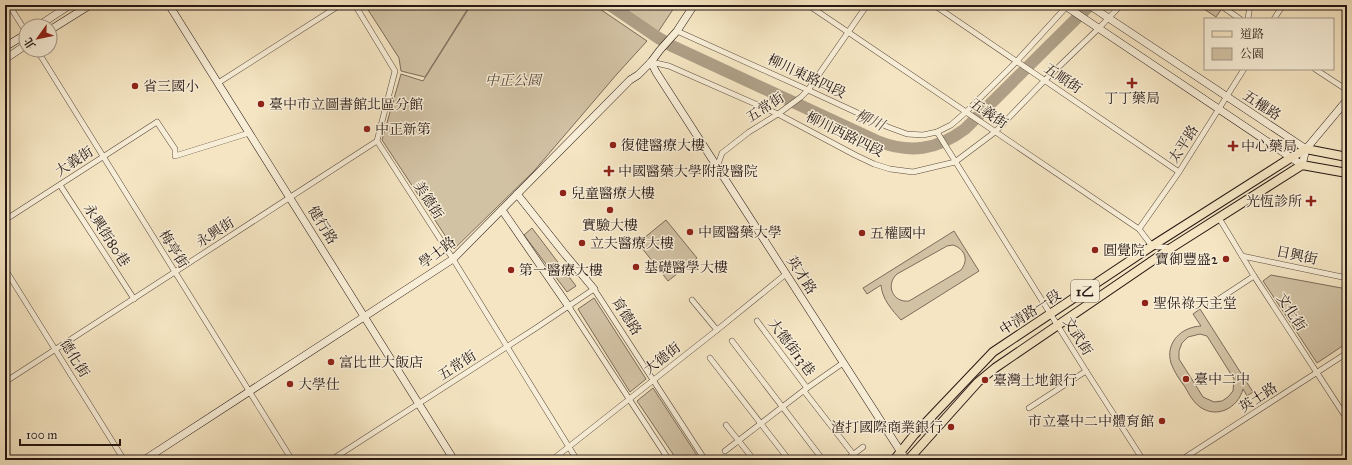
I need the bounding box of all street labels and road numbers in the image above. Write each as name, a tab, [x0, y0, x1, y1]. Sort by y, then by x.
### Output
street label: 柳川東路四段	[765, 51, 848, 102]
street label: 五順街	[1041, 60, 1085, 97]
street label: 五權路	[1239, 87, 1284, 124]
street label: 五常街	[743, 89, 788, 126]
street label: 五義街	[967, 95, 1011, 132]
street label: 柳川西路四段	[803, 108, 886, 161]
street label: 太平路	[1165, 122, 1202, 167]
street label: 大義街	[52, 143, 97, 180]
street label: 美德街	[410, 178, 447, 223]
street label: 永興街80巷	[80, 201, 133, 270]
street label: 健行路	[304, 203, 341, 248]
street label: 永興街	[193, 214, 238, 251]
street label: 梅亭街	[155, 227, 192, 272]
street label: 學士路	[415, 233, 459, 272]
street label: 日興街	[1275, 243, 1319, 268]
street label: 英才路	[783, 253, 820, 298]
road number: 1乙	[1071, 280, 1099, 302]
street label: 中清路一段	[996, 286, 1064, 339]
street label: 文化街	[1273, 290, 1310, 335]
street label: 育德路	[608, 294, 645, 339]
street label: 文武街	[1059, 314, 1096, 359]
street label: 大德街13巷	[765, 315, 819, 379]
street label: 德化街	[56, 336, 93, 381]
street label: 大德街	[641, 339, 684, 378]
street label: 五常街	[435, 347, 480, 384]
street label: 英士路	[1236, 379, 1281, 416]

